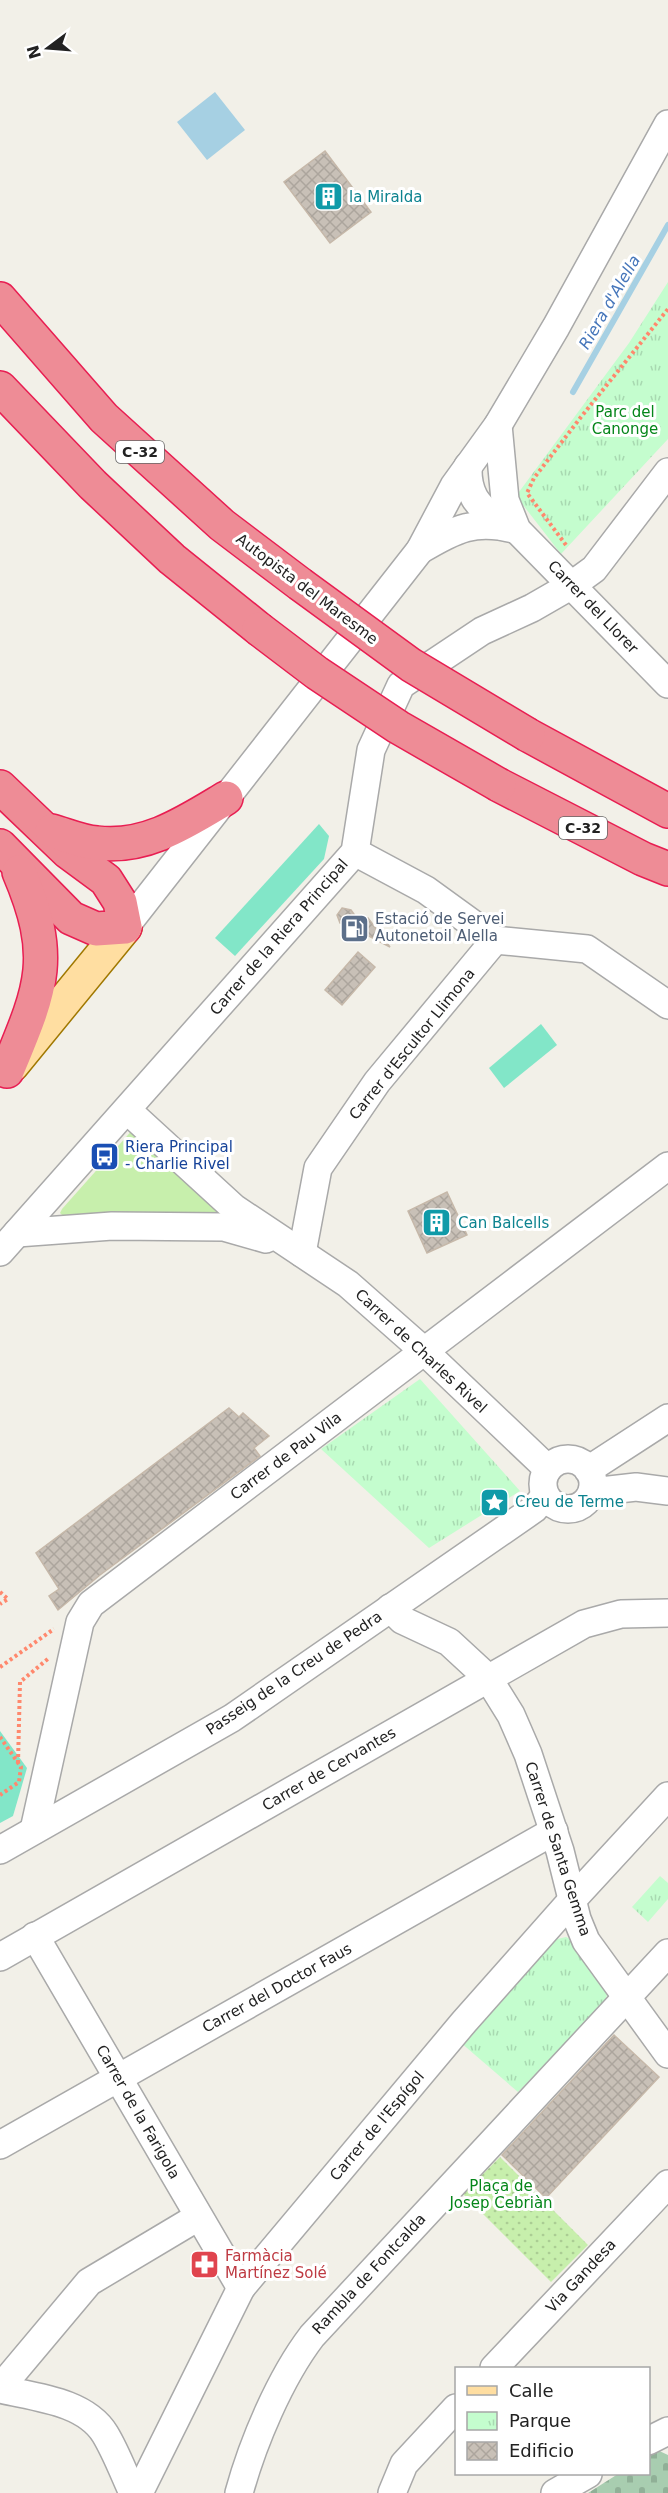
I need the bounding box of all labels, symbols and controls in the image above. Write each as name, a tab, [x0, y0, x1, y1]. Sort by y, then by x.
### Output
north arrow	[18, 18, 78, 78]
text: N	[23, 43, 45, 61]
building icon: la Miralda	[312, 181, 344, 213]
place label: la Miralda	[349, 188, 422, 206]
water label: Riera d'Alella	[575, 252, 644, 353]
park label: Parc del Canonge	[592, 403, 658, 438]
road number: C-32	[116, 441, 164, 463]
street label: Autopista del Maresme	[233, 530, 381, 648]
street label: Carrer del Llorer	[544, 557, 642, 658]
road number: C-32	[559, 817, 607, 839]
street label: Carrer de la Riera Principal	[206, 855, 352, 1019]
place label: Estació de Servei Autonetoil Alella	[375, 910, 504, 945]
fuel station icon: Estació de Servei Autonetoil Alella	[338, 912, 370, 944]
street label: Carrer d'Escultor Llimona	[345, 965, 479, 1123]
place label: Riera Principal - Charlie Rivel	[125, 1138, 233, 1173]
bus stop icon: Riera Principal - Charlie Rivel	[88, 1140, 120, 1172]
building icon: Can Balcells	[421, 1207, 453, 1239]
place label: Can Balcells	[458, 1214, 549, 1232]
street label: Carrer de Charles Rivel	[351, 1285, 491, 1417]
street label: Carrer de Pau Vila	[227, 1408, 345, 1504]
place icon: Creu de Terme	[478, 1486, 510, 1518]
place label: Creu de Terme	[515, 1493, 624, 1511]
street label: Passeig de la Creu de Pedra	[203, 1607, 385, 1739]
street label: Carrer de Cervantes	[259, 1723, 399, 1815]
street label: Carrer de Santa Gemma	[521, 1759, 595, 1939]
street label: Carrer del Doctor Faus	[199, 1939, 355, 2037]
street label: Carrer de la Farigola	[92, 2042, 184, 2182]
street label: Carrer de l'Espígol	[326, 2068, 428, 2184]
park label: Plaça de Josep Cebriàn	[448, 2177, 553, 2212]
street label: Rambla de Fontcalda	[309, 2210, 429, 2338]
street label: Via Gandesa	[542, 2235, 620, 2317]
place label: Farmàcia Martínez Solé	[225, 2247, 327, 2282]
pharmacy icon: Farmàcia Martínez Solé	[188, 2249, 220, 2281]
legend	[455, 2367, 650, 2475]
text: Calle	[509, 2380, 554, 2401]
text: Parque	[509, 2410, 571, 2431]
text: Edificio	[509, 2440, 574, 2461]

